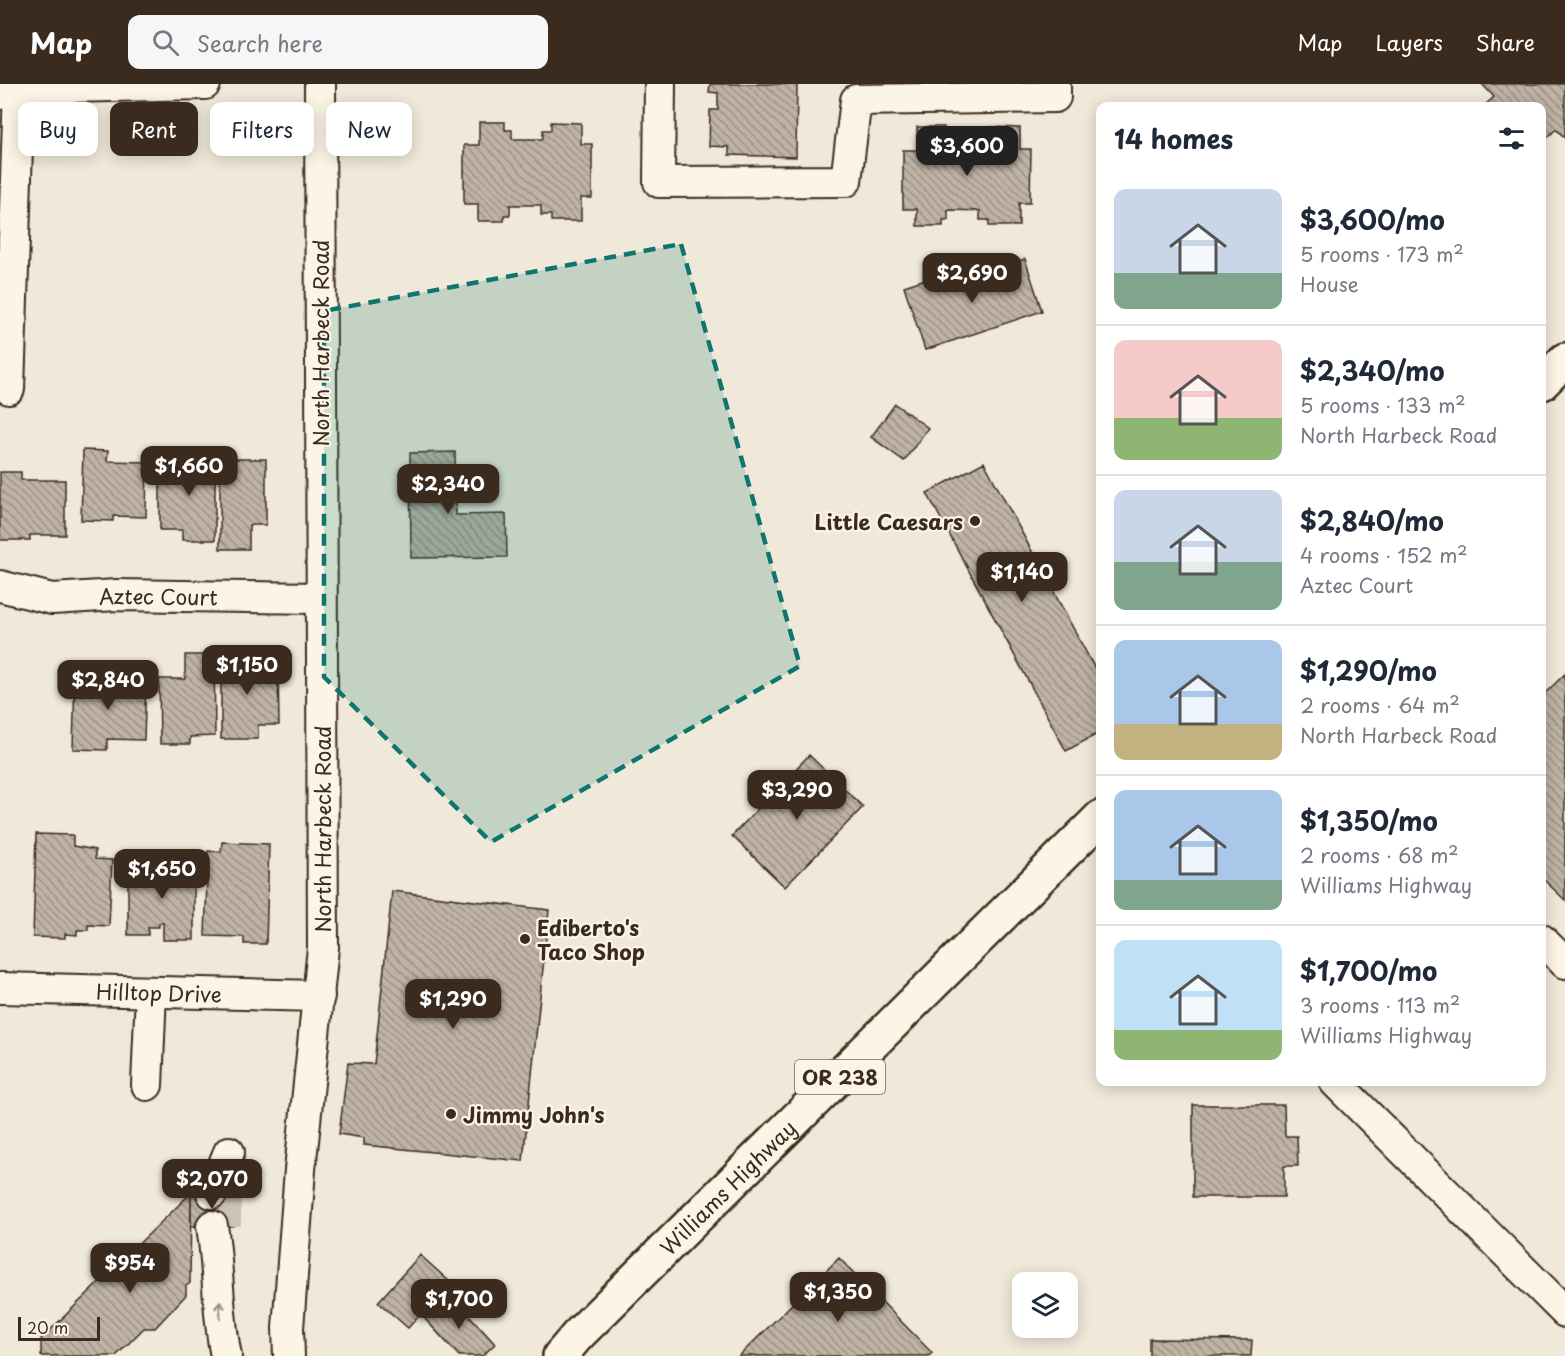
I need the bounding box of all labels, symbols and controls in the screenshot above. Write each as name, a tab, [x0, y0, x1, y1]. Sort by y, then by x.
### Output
search box	[128, 15, 548, 69]
text: Map	[30, 21, 92, 64]
icon: search	[149, 26, 182, 59]
text: Search here	[197, 26, 323, 59]
text: Map	[1298, 26, 1342, 58]
text: Layers	[1375, 26, 1443, 58]
text: Share	[1476, 26, 1535, 58]
chip: Buy	[18, 102, 98, 156]
chip: Rent	[110, 102, 198, 156]
chip: Filters	[210, 102, 314, 156]
chip: New	[326, 102, 412, 156]
text: 14 homes	[1114, 119, 1233, 158]
icon: filters	[1495, 122, 1528, 155]
pin: $3,600	[918, 126, 1016, 177]
text: $3,600	[930, 130, 1004, 160]
text: $3,600/mo	[1300, 200, 1445, 239]
icon: home	[1162, 213, 1234, 285]
street label: North Harbeck Road	[304, 239, 336, 447]
text: 5 rooms · 173 m²	[1300, 239, 1464, 269]
pin: $2,690	[923, 253, 1021, 304]
text: $2,690	[936, 257, 1008, 287]
text: House	[1300, 269, 1359, 299]
text: $2,340/mo	[1300, 351, 1444, 390]
icon: home	[1162, 364, 1234, 436]
text: 5 rooms · 133 m²	[1300, 390, 1466, 420]
text: North Harbeck Road	[1300, 420, 1497, 450]
pin: $1,660	[140, 446, 238, 497]
text: $1,660	[155, 450, 223, 480]
pin: $2,340	[399, 464, 497, 515]
text: $2,340	[411, 468, 485, 498]
text: $2,840/mo	[1300, 501, 1444, 540]
place label: Little Caesars	[815, 505, 963, 537]
marker: Little Caesars	[968, 514, 982, 528]
icon: home	[1162, 514, 1234, 586]
text: 4 rooms · 152 m²	[1300, 540, 1468, 570]
pin: $1,140	[973, 552, 1071, 603]
text: $1,140	[991, 556, 1053, 586]
text: Aztec Court	[1300, 570, 1413, 600]
street label: Aztec Court	[98, 579, 218, 612]
pin: $1,150	[198, 645, 296, 696]
text: $1,150	[216, 649, 278, 679]
text: $1,290/mo	[1300, 651, 1437, 690]
pin: $2,840	[59, 660, 157, 711]
text: $2,840	[71, 664, 145, 694]
icon: home	[1162, 664, 1234, 736]
text: 2 rooms · 64 m²	[1300, 690, 1460, 720]
text: North Harbeck Road	[1300, 720, 1497, 750]
street label: North Harbeck Road	[306, 725, 338, 933]
pin: $3,290	[748, 770, 846, 821]
text: $3,290	[761, 774, 833, 804]
text: $1,350/mo	[1300, 801, 1438, 840]
icon: home	[1162, 814, 1234, 886]
text: 2 rooms · 68 m²	[1300, 840, 1459, 870]
pin: $1,650	[113, 849, 211, 900]
text: $1,650	[128, 853, 196, 883]
text: Williams Highway	[1300, 870, 1472, 900]
place label: Ediberto's Taco Shop	[537, 911, 645, 967]
marker: Ediberto's Taco Shop	[518, 932, 532, 946]
text: $1,700/mo	[1300, 951, 1437, 990]
icon: home	[1162, 964, 1234, 1036]
street label: Hilltop Drive	[96, 974, 222, 1010]
pin: $1,290	[404, 979, 502, 1030]
text: $1,290	[419, 983, 487, 1013]
text: 3 rooms · 113 m²	[1300, 990, 1460, 1020]
text: Williams Highway	[1300, 1020, 1472, 1050]
road number: OR 238	[795, 1060, 885, 1094]
place label: Jimmy John's	[463, 1098, 605, 1130]
marker: Jimmy John's	[444, 1107, 458, 1121]
street label: Williams Highway	[652, 1112, 803, 1262]
pin: $2,070	[163, 1159, 261, 1210]
text: $2,070	[176, 1163, 248, 1193]
pin: $954	[94, 1243, 166, 1294]
text: $954	[105, 1247, 155, 1277]
pin: $1,350	[789, 1272, 887, 1323]
map controls	[1012, 1272, 1078, 1338]
button: layers	[1012, 1272, 1078, 1338]
text: $1,350	[804, 1276, 872, 1306]
pin: $1,700	[410, 1279, 508, 1330]
text: $1,700	[425, 1283, 493, 1313]
one-way arrow	[215, 1301, 226, 1321]
scale bar	[18, 1314, 100, 1342]
text: 20 m	[27, 1315, 68, 1339]

